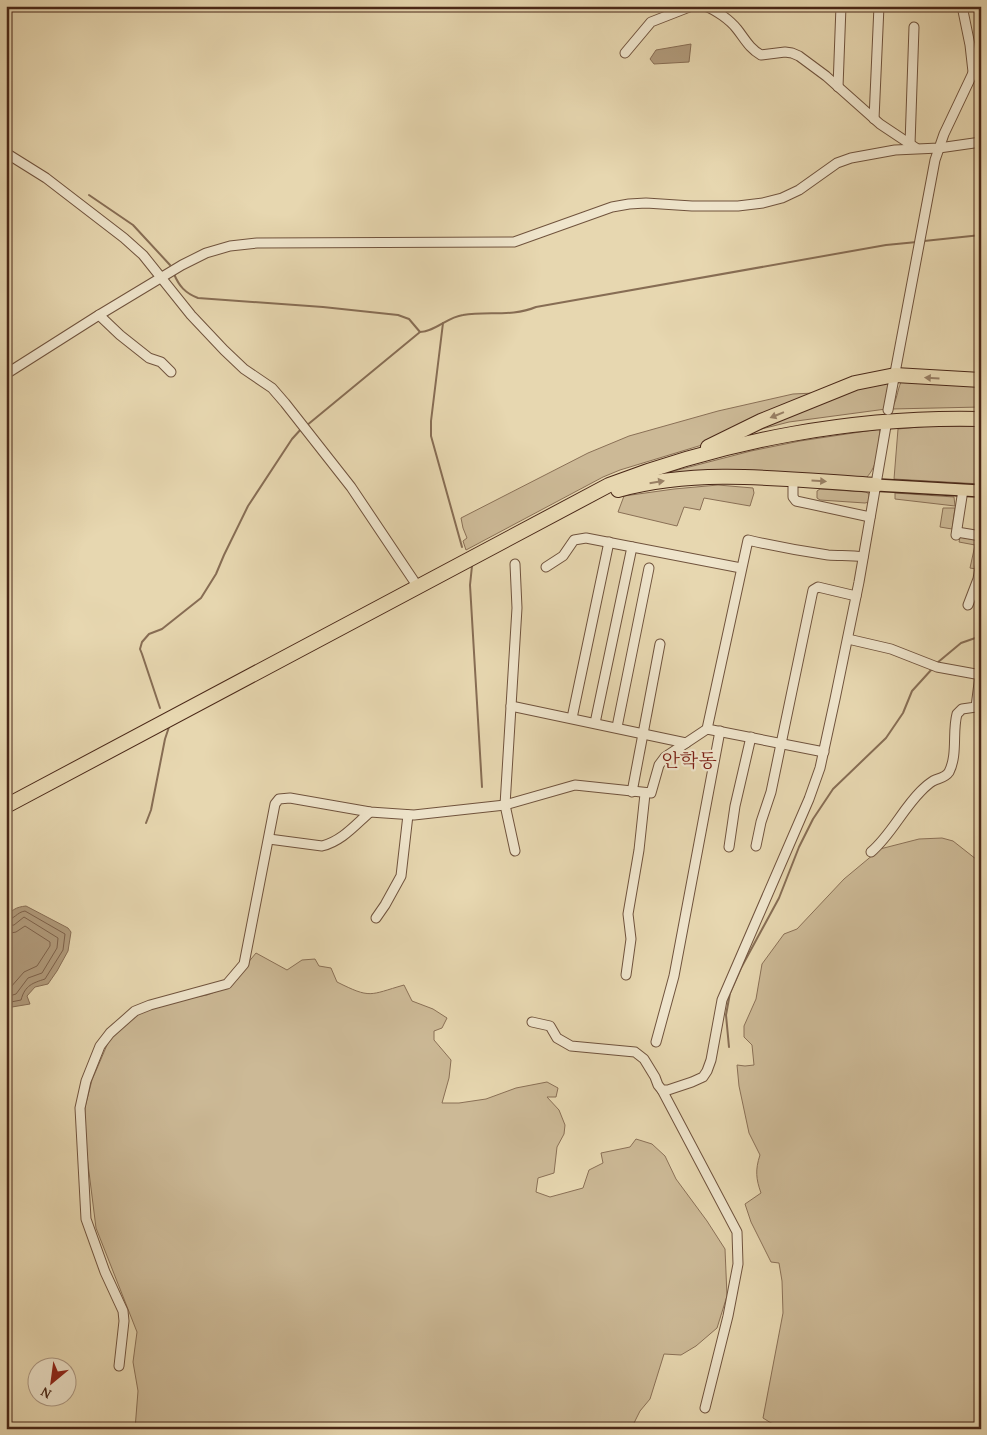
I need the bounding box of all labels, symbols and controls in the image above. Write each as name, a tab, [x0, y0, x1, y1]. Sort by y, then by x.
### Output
one-way arrow	[924, 373, 940, 381]
one-way arrow	[769, 411, 784, 419]
one-way arrow	[649, 478, 665, 486]
one-way arrow	[811, 478, 827, 486]
district label: 안학동	[661, 746, 717, 774]
north arrow	[28, 1358, 78, 1408]
text: N	[36, 1382, 55, 1404]

